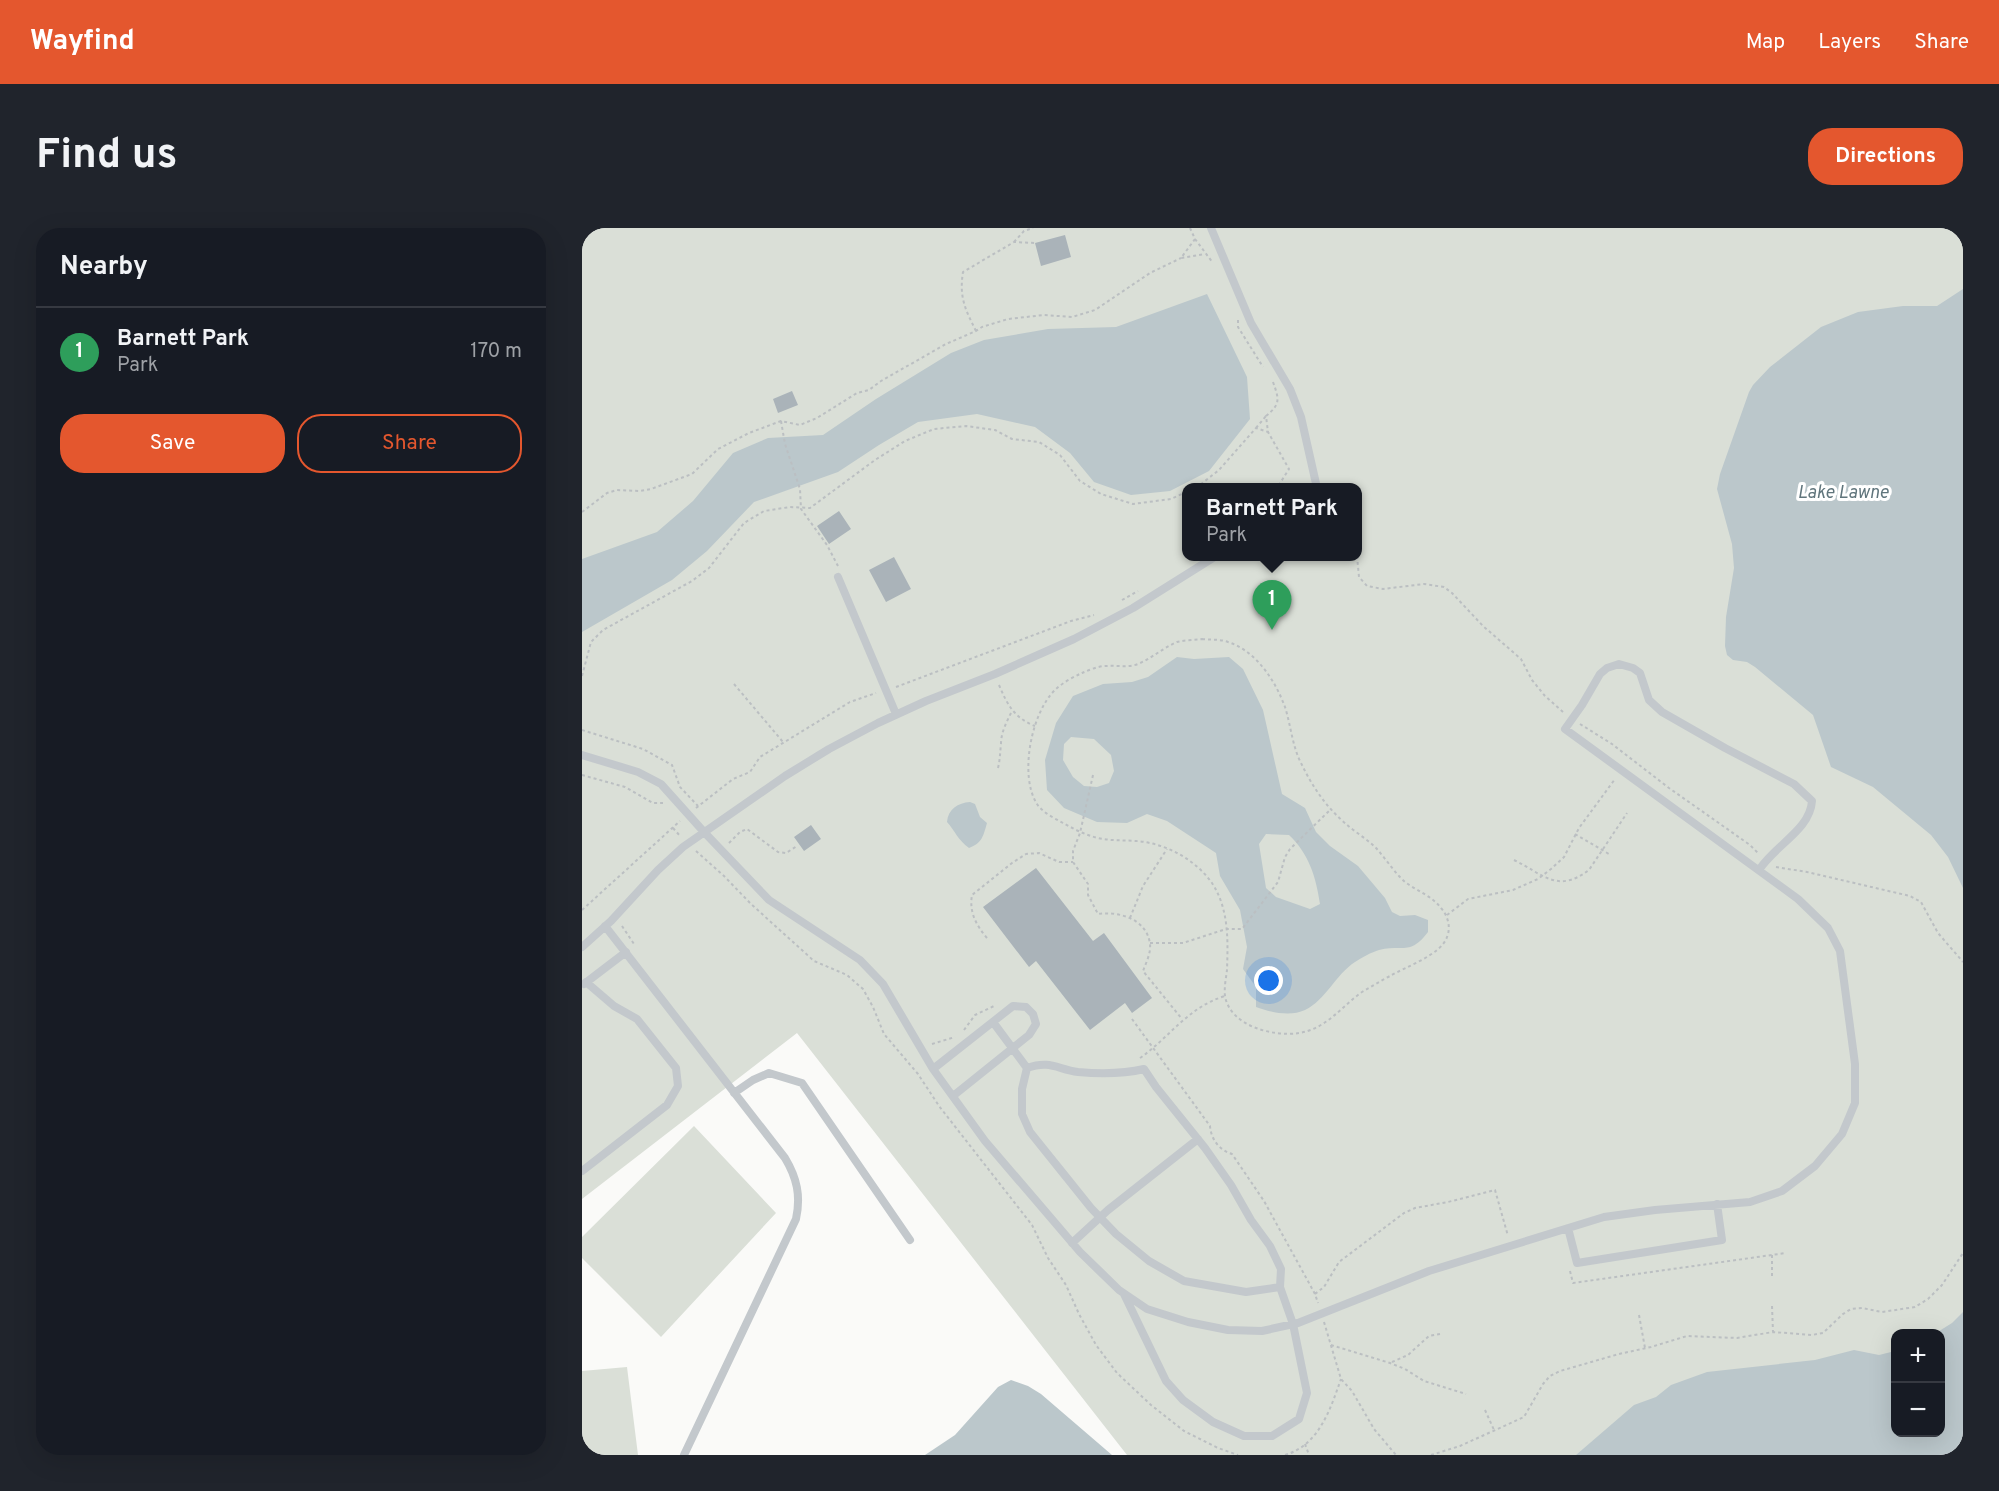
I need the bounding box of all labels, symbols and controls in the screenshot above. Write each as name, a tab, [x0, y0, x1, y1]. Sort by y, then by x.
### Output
text: Wayfind	[30, 24, 135, 60]
text: Map	[1746, 29, 1785, 56]
text: Layers	[1818, 29, 1881, 56]
text: Share	[1914, 29, 1969, 56]
button: Directions	[1808, 128, 1963, 185]
text: Find us	[36, 130, 177, 183]
text: Nearby	[60, 251, 148, 284]
text: Barnett Park	[117, 326, 249, 353]
text: 1	[76, 339, 84, 365]
text: 170 m	[470, 339, 522, 365]
text: Park	[117, 353, 158, 379]
button: Save	[60, 414, 285, 473]
button: Share	[297, 414, 522, 473]
water label: Lake Lawne	[1797, 482, 1889, 505]
popup	[1182, 483, 1362, 561]
text: Barnett Park	[1206, 496, 1338, 523]
text: Park	[1206, 523, 1247, 549]
pin: 1	[1252, 580, 1292, 630]
your location	[1254, 966, 1283, 995]
map controls	[1891, 1329, 1945, 1437]
button: +	[1891, 1329, 1945, 1383]
button: −	[1891, 1383, 1945, 1437]

